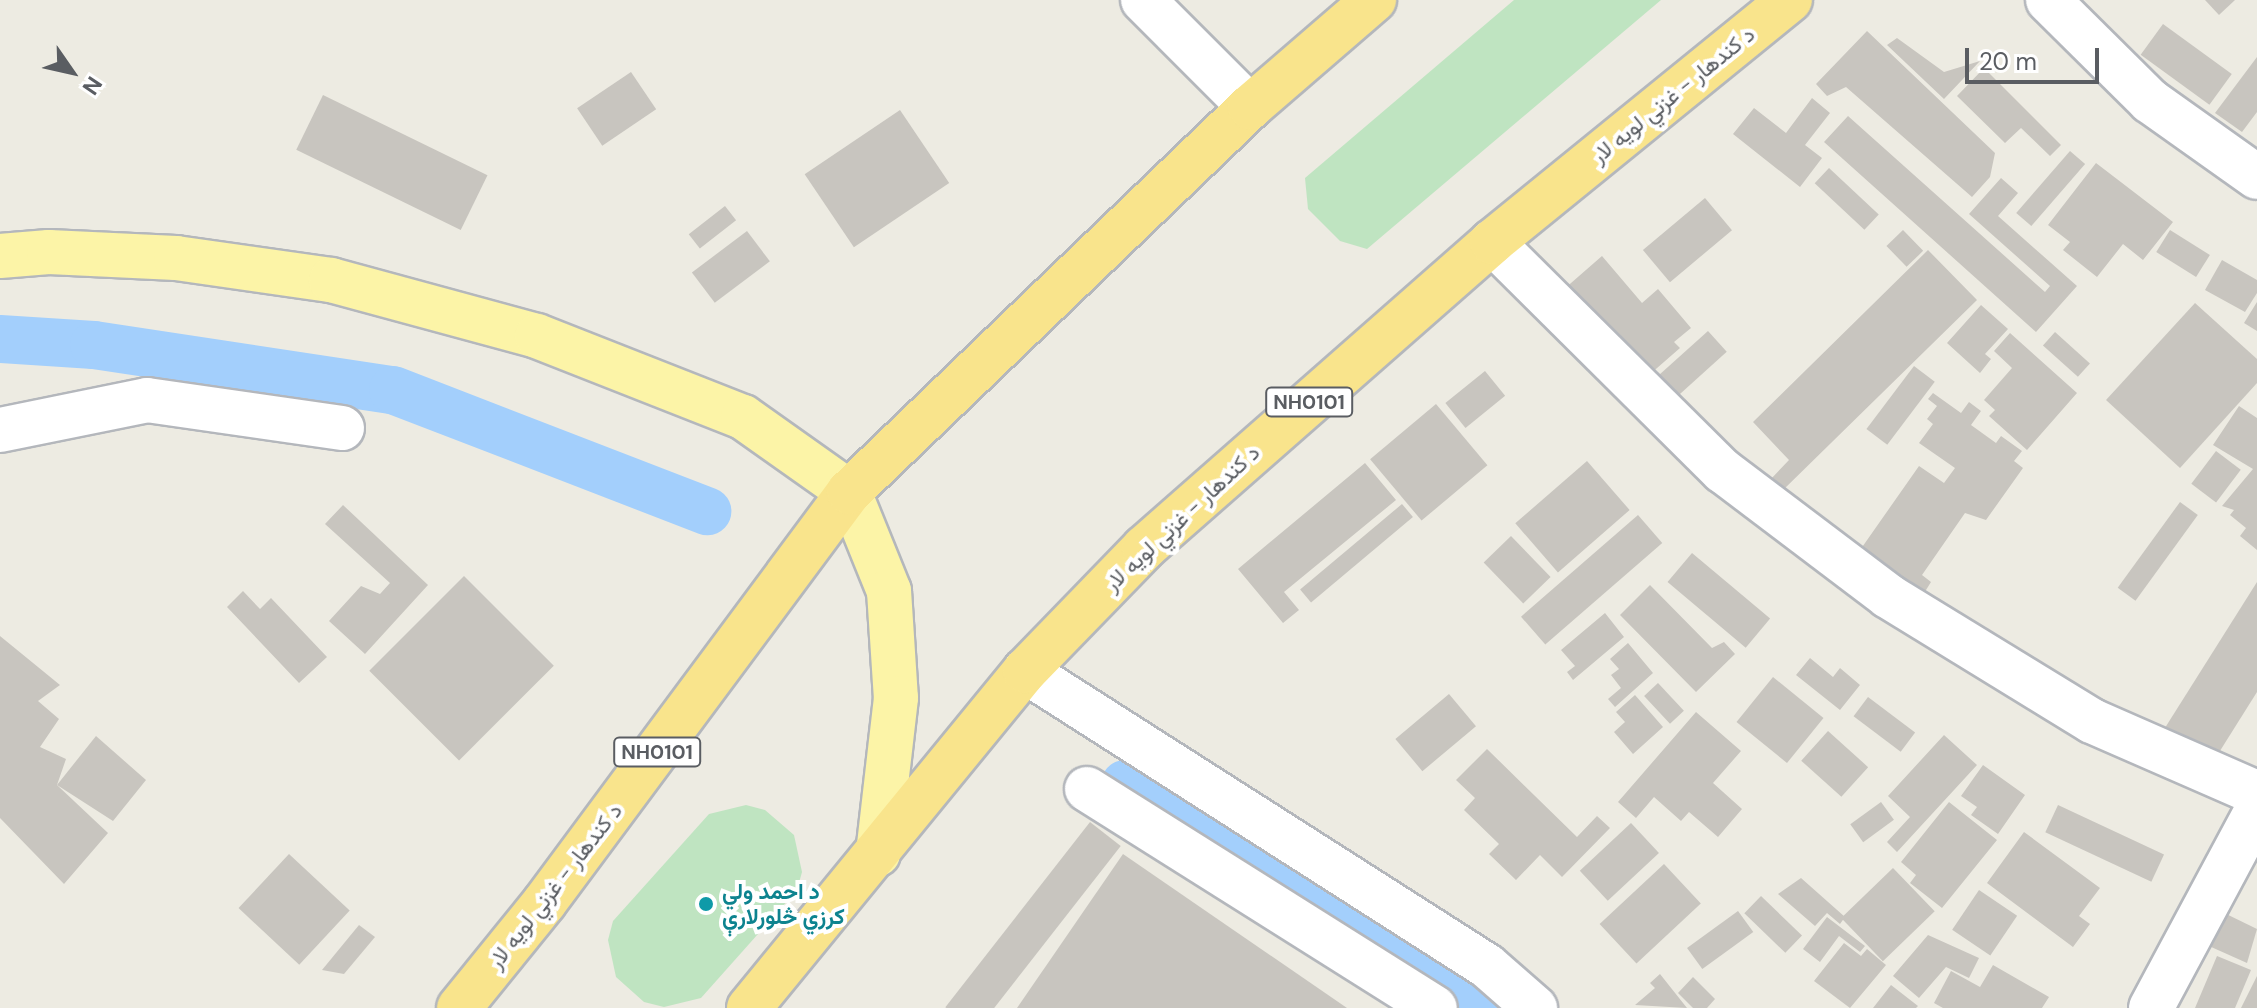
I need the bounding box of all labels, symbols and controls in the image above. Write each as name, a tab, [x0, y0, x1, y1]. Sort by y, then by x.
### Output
street label: د کندهار - غزني لويه لار	[1586, 21, 1760, 169]
north arrow	[32, 32, 112, 112]
scale bar	[1969, 32, 2103, 82]
text: 20 m	[1979, 46, 2037, 77]
text: N	[76, 71, 109, 100]
road number: NH0101	[1265, 386, 1353, 418]
street label: د کندهار - غزني لويه لار	[1099, 439, 1265, 597]
road number: NH0101	[613, 736, 701, 768]
street label: د کندهار - غزني لويه لار	[482, 798, 628, 974]
place label: د احمد ولي کرزي څلورلارې	[722, 878, 845, 930]
marker: د احمد ولي کرزي څلورلارې	[697, 895, 715, 913]

